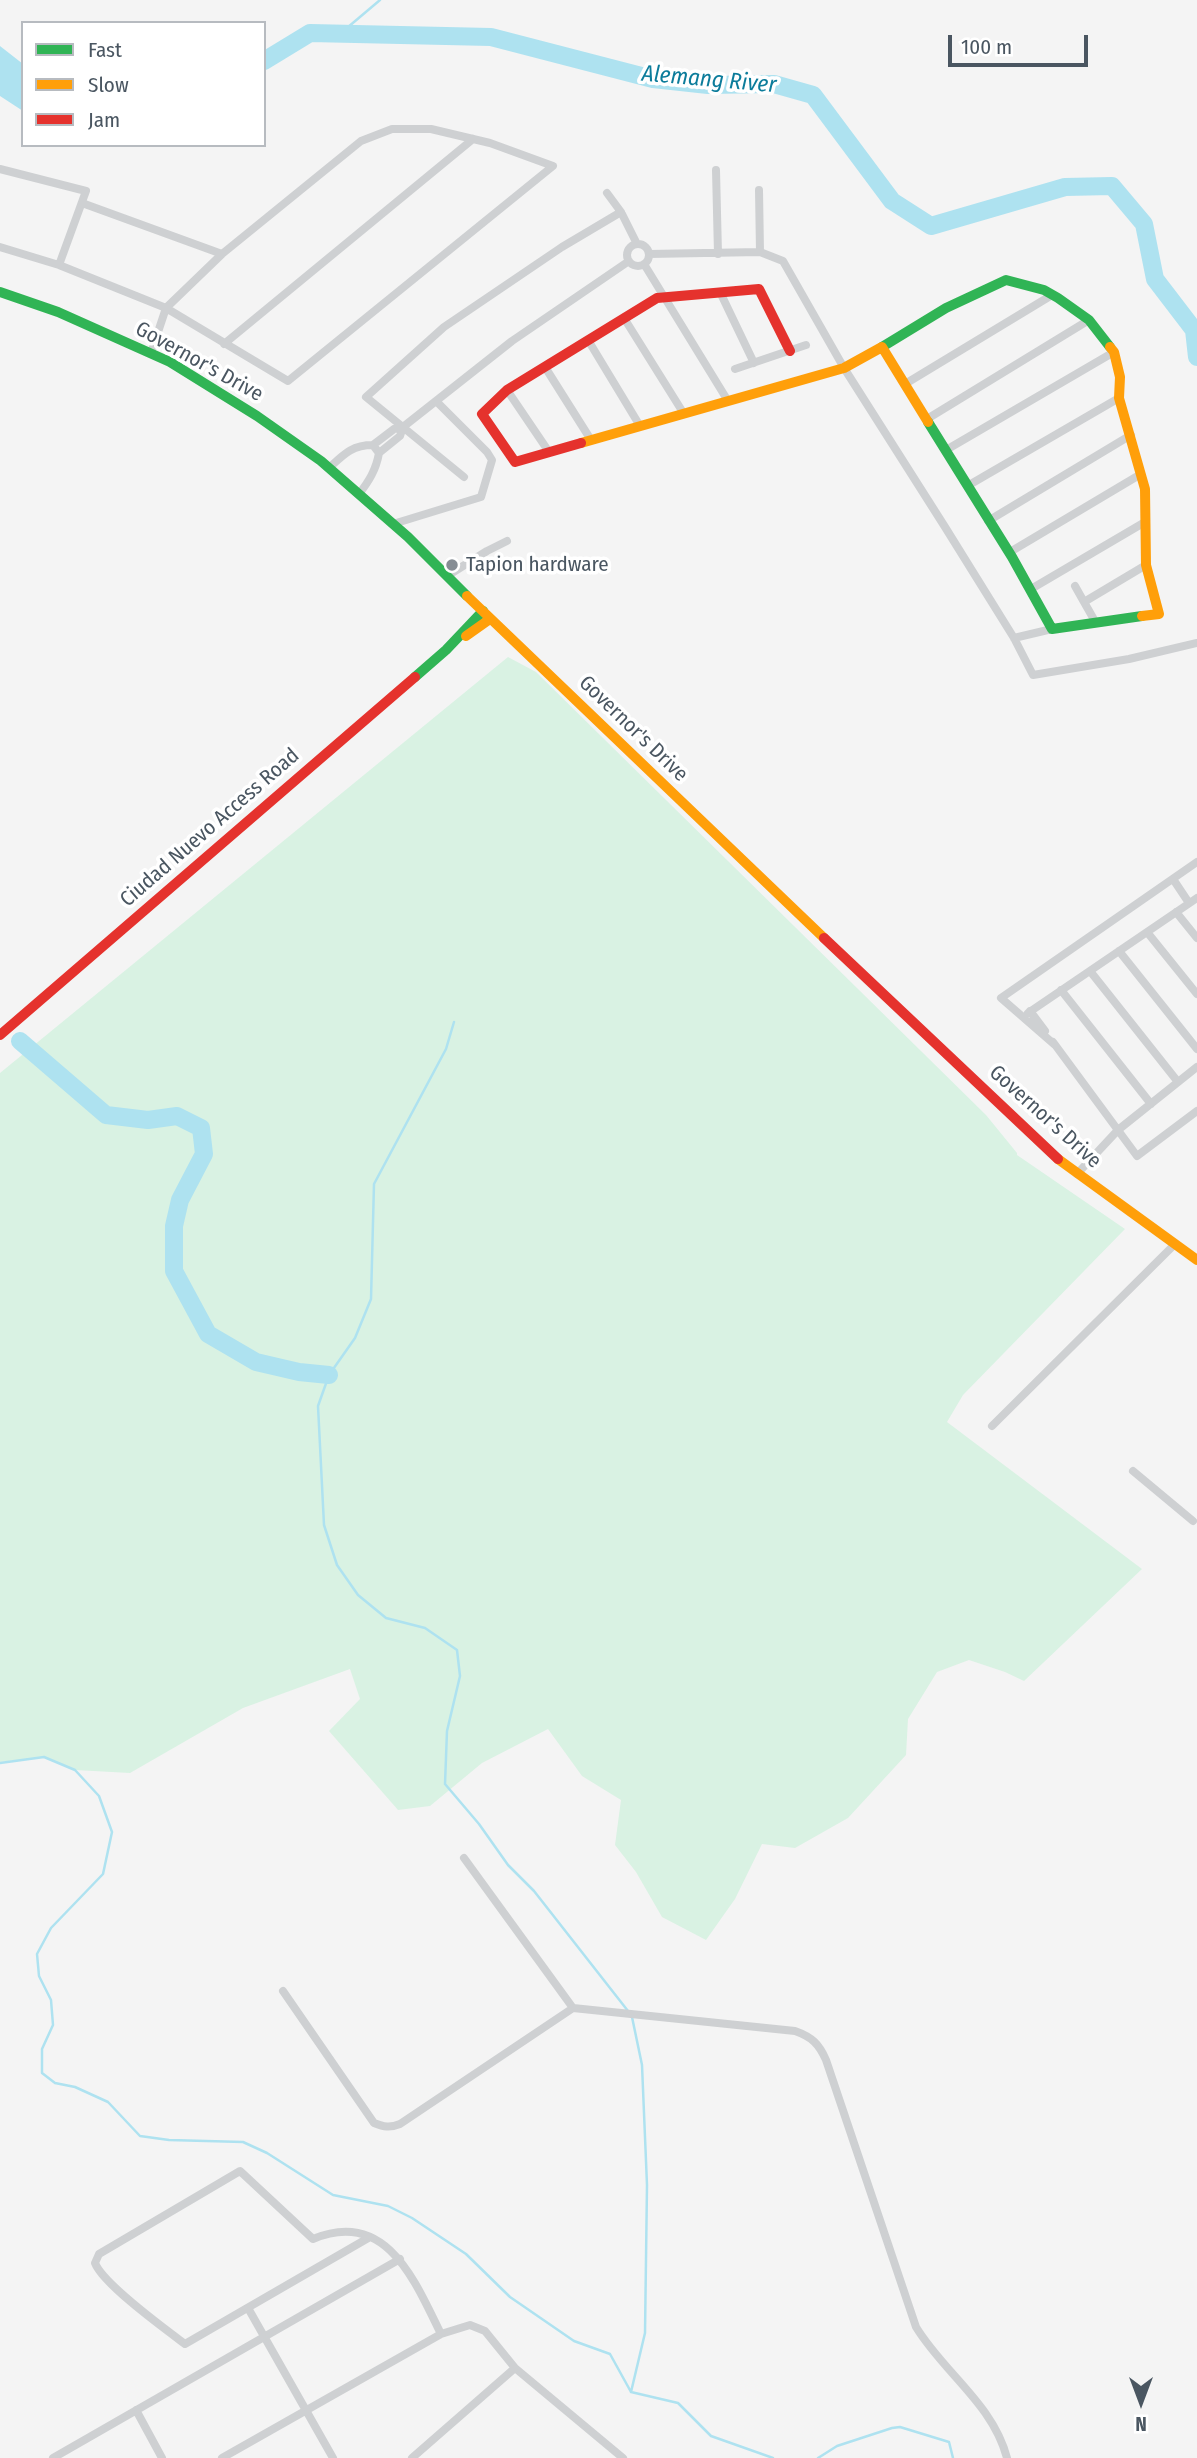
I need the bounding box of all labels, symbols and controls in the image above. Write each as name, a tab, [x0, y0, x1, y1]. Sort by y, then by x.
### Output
legend	[21, 21, 266, 147]
scale bar	[952, 21, 1092, 65]
text: 100 m	[961, 34, 1012, 60]
text: Fast	[88, 37, 122, 63]
water label: Alemang River	[641, 60, 777, 100]
text: Slow	[88, 72, 129, 98]
text: Jam	[88, 107, 120, 133]
street label: Governor's Drive	[131, 317, 267, 407]
place label: Tapion hardware	[466, 552, 609, 578]
marker: Tapion hardware	[444, 557, 460, 573]
street label: Governor's Drive	[573, 671, 693, 787]
street label: Ciudad Nuevo Access Road	[115, 743, 305, 913]
street label: Governor's Drive	[984, 1060, 1106, 1174]
north arrow	[1106, 2367, 1176, 2437]
text: N	[1135, 2412, 1147, 2435]

